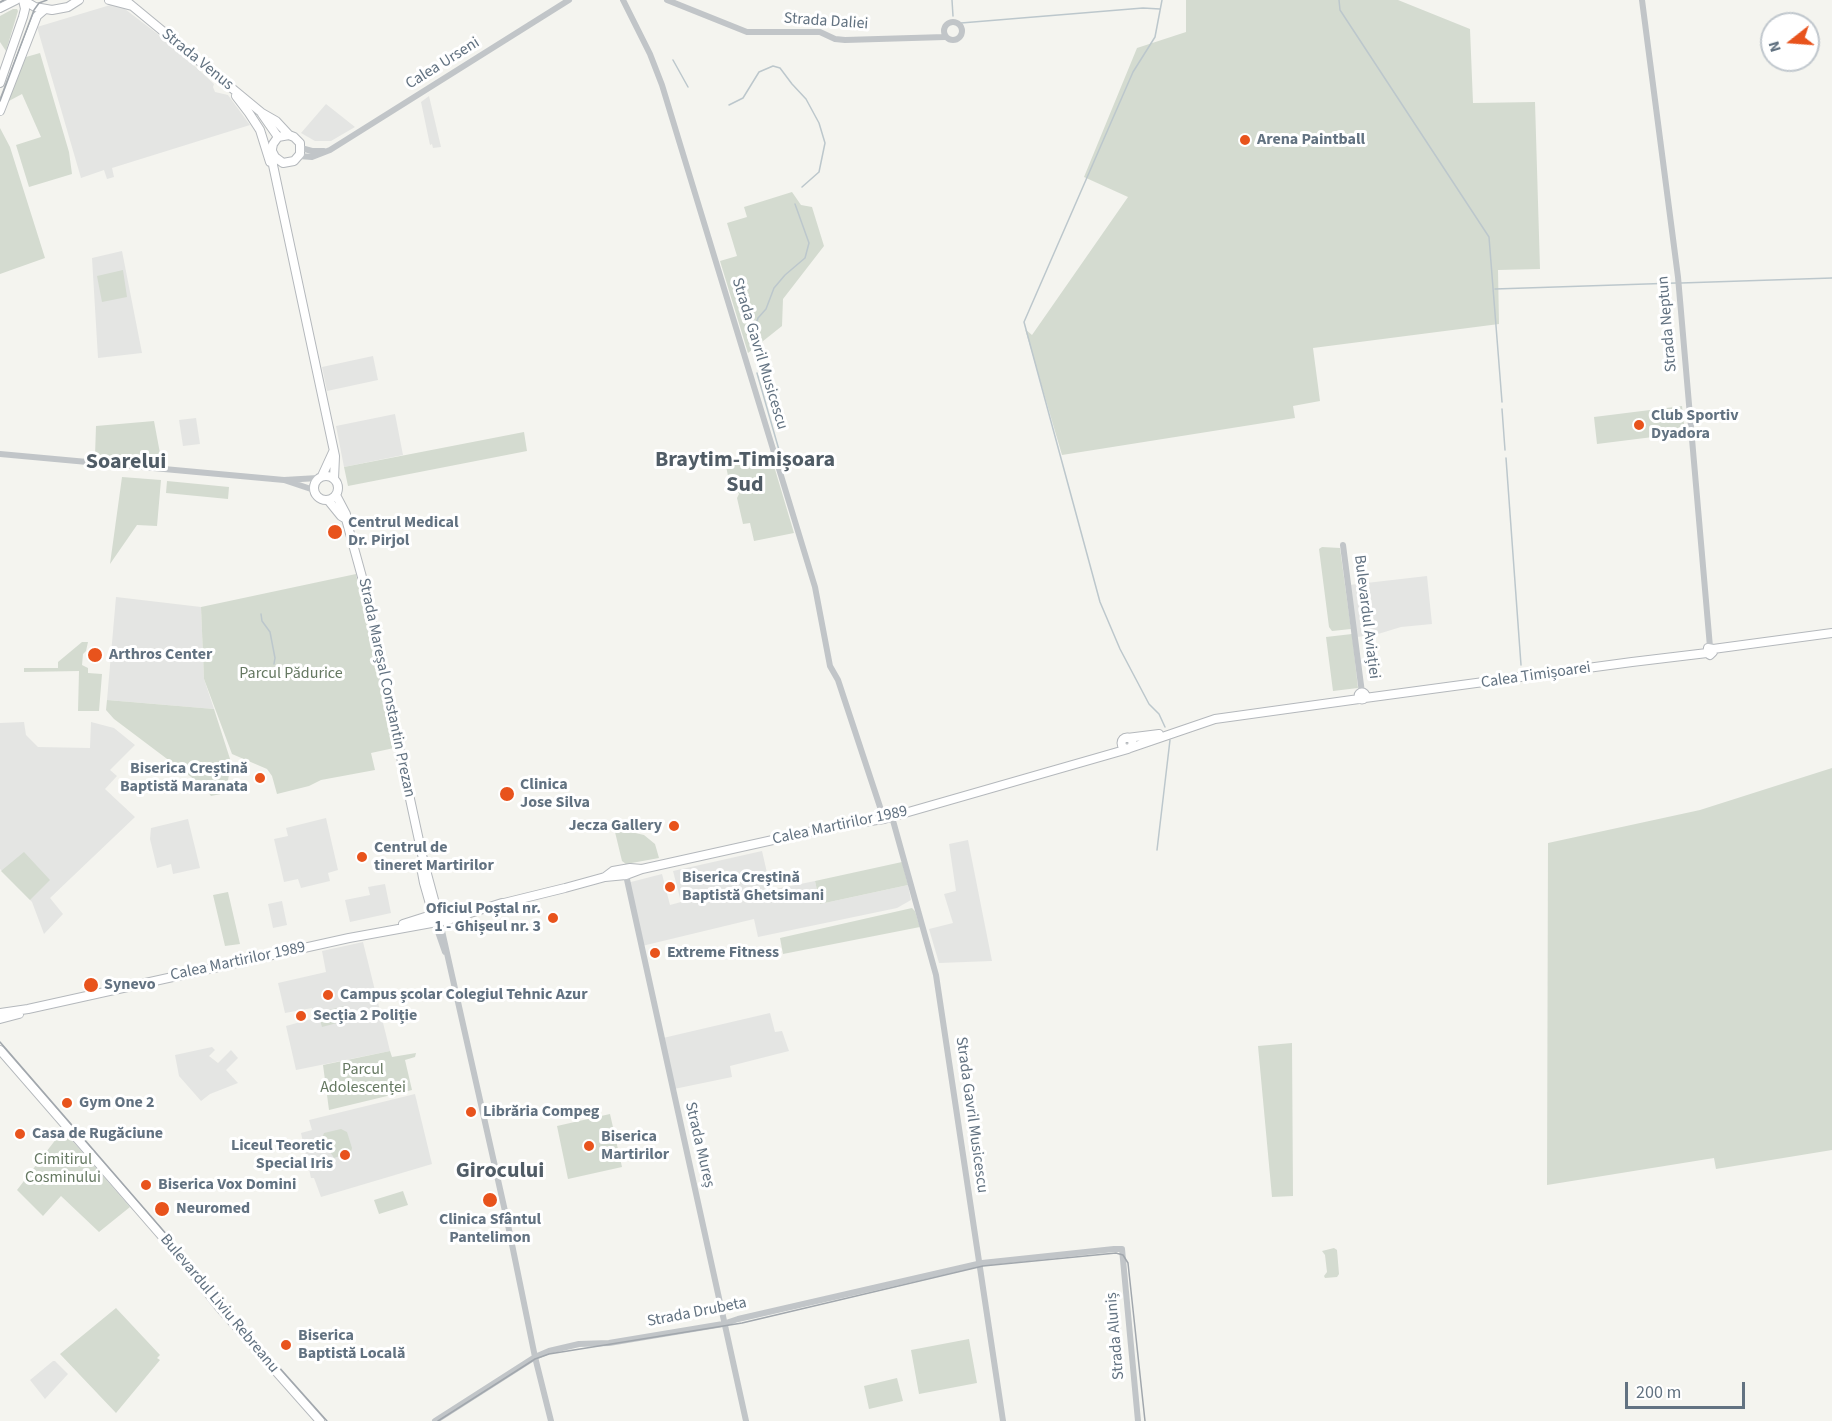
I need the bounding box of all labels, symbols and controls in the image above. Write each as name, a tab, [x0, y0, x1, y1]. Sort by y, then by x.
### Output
street label: Strada Daliei	[783, 9, 869, 35]
north arrow	[1760, 12, 1820, 72]
street label: Strada Venus	[157, 25, 237, 95]
street label: Calea Urseni	[403, 34, 483, 94]
text: N	[1763, 38, 1787, 55]
place label: Arena Paintball	[1257, 130, 1365, 150]
marker: Arena Paintball	[1238, 133, 1252, 147]
street label: Strada Neptun	[1654, 275, 1682, 373]
street label: Strada Gavril Musicescu	[727, 276, 791, 432]
place label: Club Sportiv Dyadora	[1651, 406, 1739, 444]
marker: Club Sportiv Dyadora	[1632, 418, 1646, 432]
district label: Braytim-Timișoara Sud	[655, 448, 835, 500]
district label: Soarelui	[86, 450, 166, 476]
place label: Centrul Medical Dr. Pirjol	[348, 513, 459, 551]
marker: Centrul Medical Dr. Pirjol	[326, 523, 344, 541]
street label: Bulevardul Aviației	[1349, 554, 1383, 680]
street label: Strada Mareșal Constantin Prezan	[353, 577, 419, 799]
place label: Arthros Center	[109, 645, 212, 665]
marker: Arthros Center	[86, 646, 104, 664]
street label: Calea Timișoarei	[1480, 659, 1592, 693]
park label: Parcul Pădurice	[239, 664, 343, 684]
place label: Biserica Creștină Baptistă Maranata	[120, 759, 248, 797]
marker: Biserica Creștină Baptistă Maranata	[253, 771, 267, 785]
place label: Clinica Jose Silva	[520, 775, 590, 813]
marker: Clinica Jose Silva	[498, 785, 516, 803]
street label: Calea Martirilor 1989	[771, 802, 909, 850]
place label: Jecza Gallery	[568, 816, 662, 836]
marker: Jecza Gallery	[667, 819, 681, 833]
place label: Centrul de tineret Martirilor	[374, 838, 494, 876]
marker: Centrul de tineret Martirilor	[355, 850, 369, 864]
place label: Biserica Creștină Baptistă Ghetsimani	[682, 868, 824, 906]
marker: Biserica Creștină Baptistă Ghetsimani	[663, 880, 677, 894]
place label: Oficiul Poștal nr. 1 - Ghișeul nr. 3	[426, 899, 541, 937]
marker: Oficiul Poștal nr. 1 - Ghișeul nr. 3	[546, 911, 560, 925]
street label: Calea Martirilor 1989	[169, 938, 307, 986]
place label: Extreme Fitness	[667, 943, 779, 963]
marker: Extreme Fitness	[648, 946, 662, 960]
place label: Synevo	[104, 975, 156, 995]
marker: Synevo	[82, 976, 100, 994]
place label: Campus școlar Colegiul Tehnic Azur	[340, 985, 587, 1005]
marker: Campus școlar Colegiul Tehnic Azur	[321, 988, 335, 1002]
place label: Secția 2 Poliție	[313, 1006, 417, 1026]
marker: Secția 2 Poliție	[294, 1009, 308, 1023]
street label: Strada Gavril Musicescu	[951, 1036, 991, 1194]
park label: Parcul Adolescenței	[320, 1060, 406, 1098]
place label: Gym One 2	[79, 1093, 154, 1113]
marker: Gym One 2	[60, 1096, 74, 1110]
street label: Strada Mureș	[680, 1100, 718, 1190]
place label: Librăria Compeg	[483, 1102, 599, 1122]
marker: Librăria Compeg	[464, 1105, 478, 1119]
place label: Casa de Rugăciune	[32, 1124, 163, 1144]
marker: Casa de Rugăciune	[13, 1127, 27, 1141]
place label: Biserica Martirilor	[601, 1127, 669, 1165]
place label: Liceul Teoretic Special Iris	[231, 1136, 333, 1174]
marker: Biserica Martirilor	[582, 1139, 596, 1153]
marker: Liceul Teoretic Special Iris	[338, 1148, 352, 1162]
park label: Cimitirul Cosminului	[25, 1150, 101, 1188]
district label: Girocului	[456, 1159, 544, 1185]
place label: Biserica Vox Domini	[158, 1175, 296, 1195]
marker: Biserica Vox Domini	[139, 1178, 153, 1192]
marker: Clinica Sfântul Pantelimon	[481, 1191, 499, 1209]
place label: Neuromed	[176, 1199, 250, 1219]
marker: Neuromed	[153, 1200, 171, 1218]
place label: Clinica Sfântul Pantelimon	[439, 1210, 541, 1248]
street label: Bulevardul Liviu Rebreanu	[155, 1231, 283, 1377]
street label: Strada Aluniș	[1103, 1291, 1129, 1381]
street label: Strada Drubeta	[646, 1294, 748, 1332]
place label: Biserica Baptistă Locală	[298, 1326, 405, 1364]
marker: Biserica Baptistă Locală	[279, 1338, 293, 1352]
scale bar	[1628, 1370, 1748, 1408]
text: 200 m	[1636, 1380, 1681, 1405]

